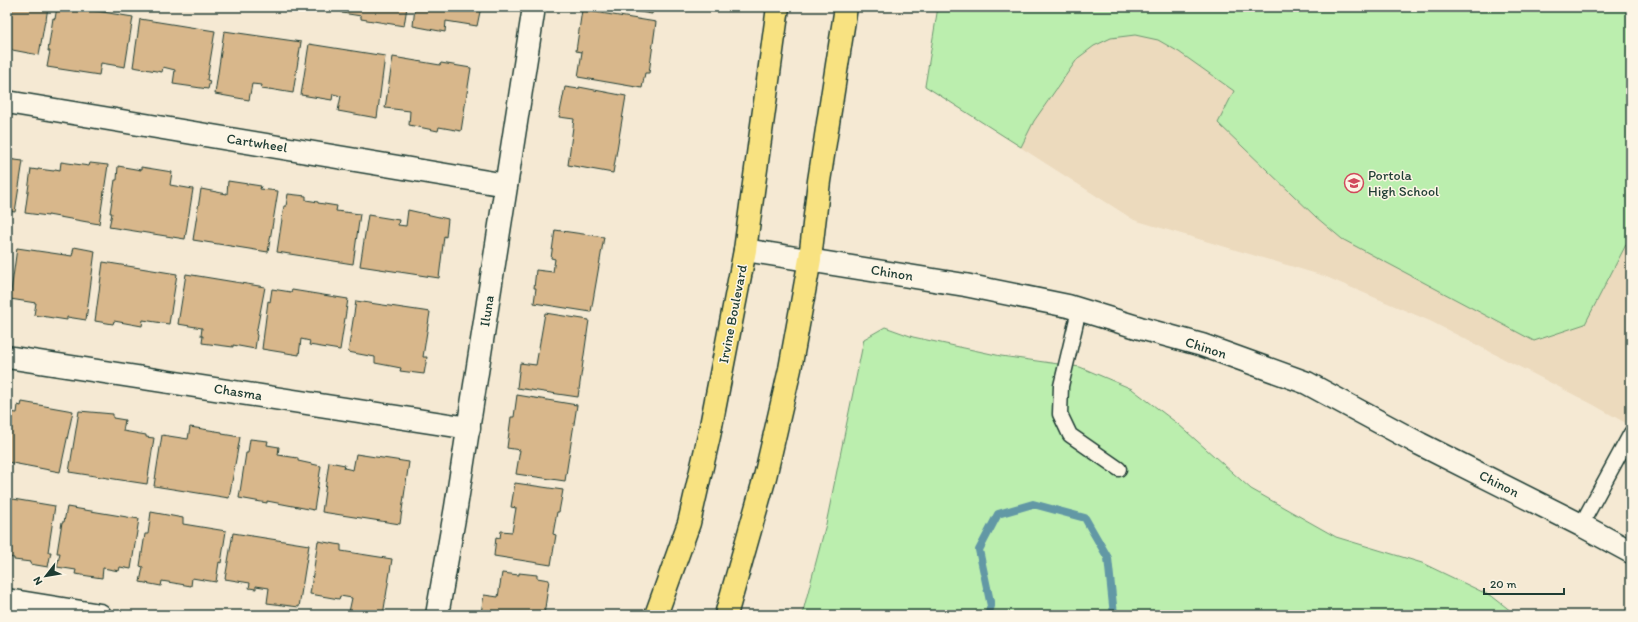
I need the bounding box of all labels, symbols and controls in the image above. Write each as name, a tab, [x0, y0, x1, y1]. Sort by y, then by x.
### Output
street label: Cartwheel	[225, 130, 289, 156]
place label: Portola High School	[1368, 167, 1439, 200]
school or university icon: Portola High School	[1343, 172, 1365, 194]
street label: Chinon	[870, 261, 914, 285]
street label: Irvine Boulevard	[715, 263, 751, 365]
street label: Iluna	[476, 294, 498, 328]
street label: Chinon	[1183, 333, 1229, 363]
street label: Chasma	[213, 380, 264, 404]
street label: Chinon	[1476, 467, 1522, 501]
north arrow	[26, 556, 66, 596]
scale bar	[1484, 570, 1564, 596]
text: N	[30, 574, 45, 587]
text: 20 m	[1490, 577, 1517, 591]

